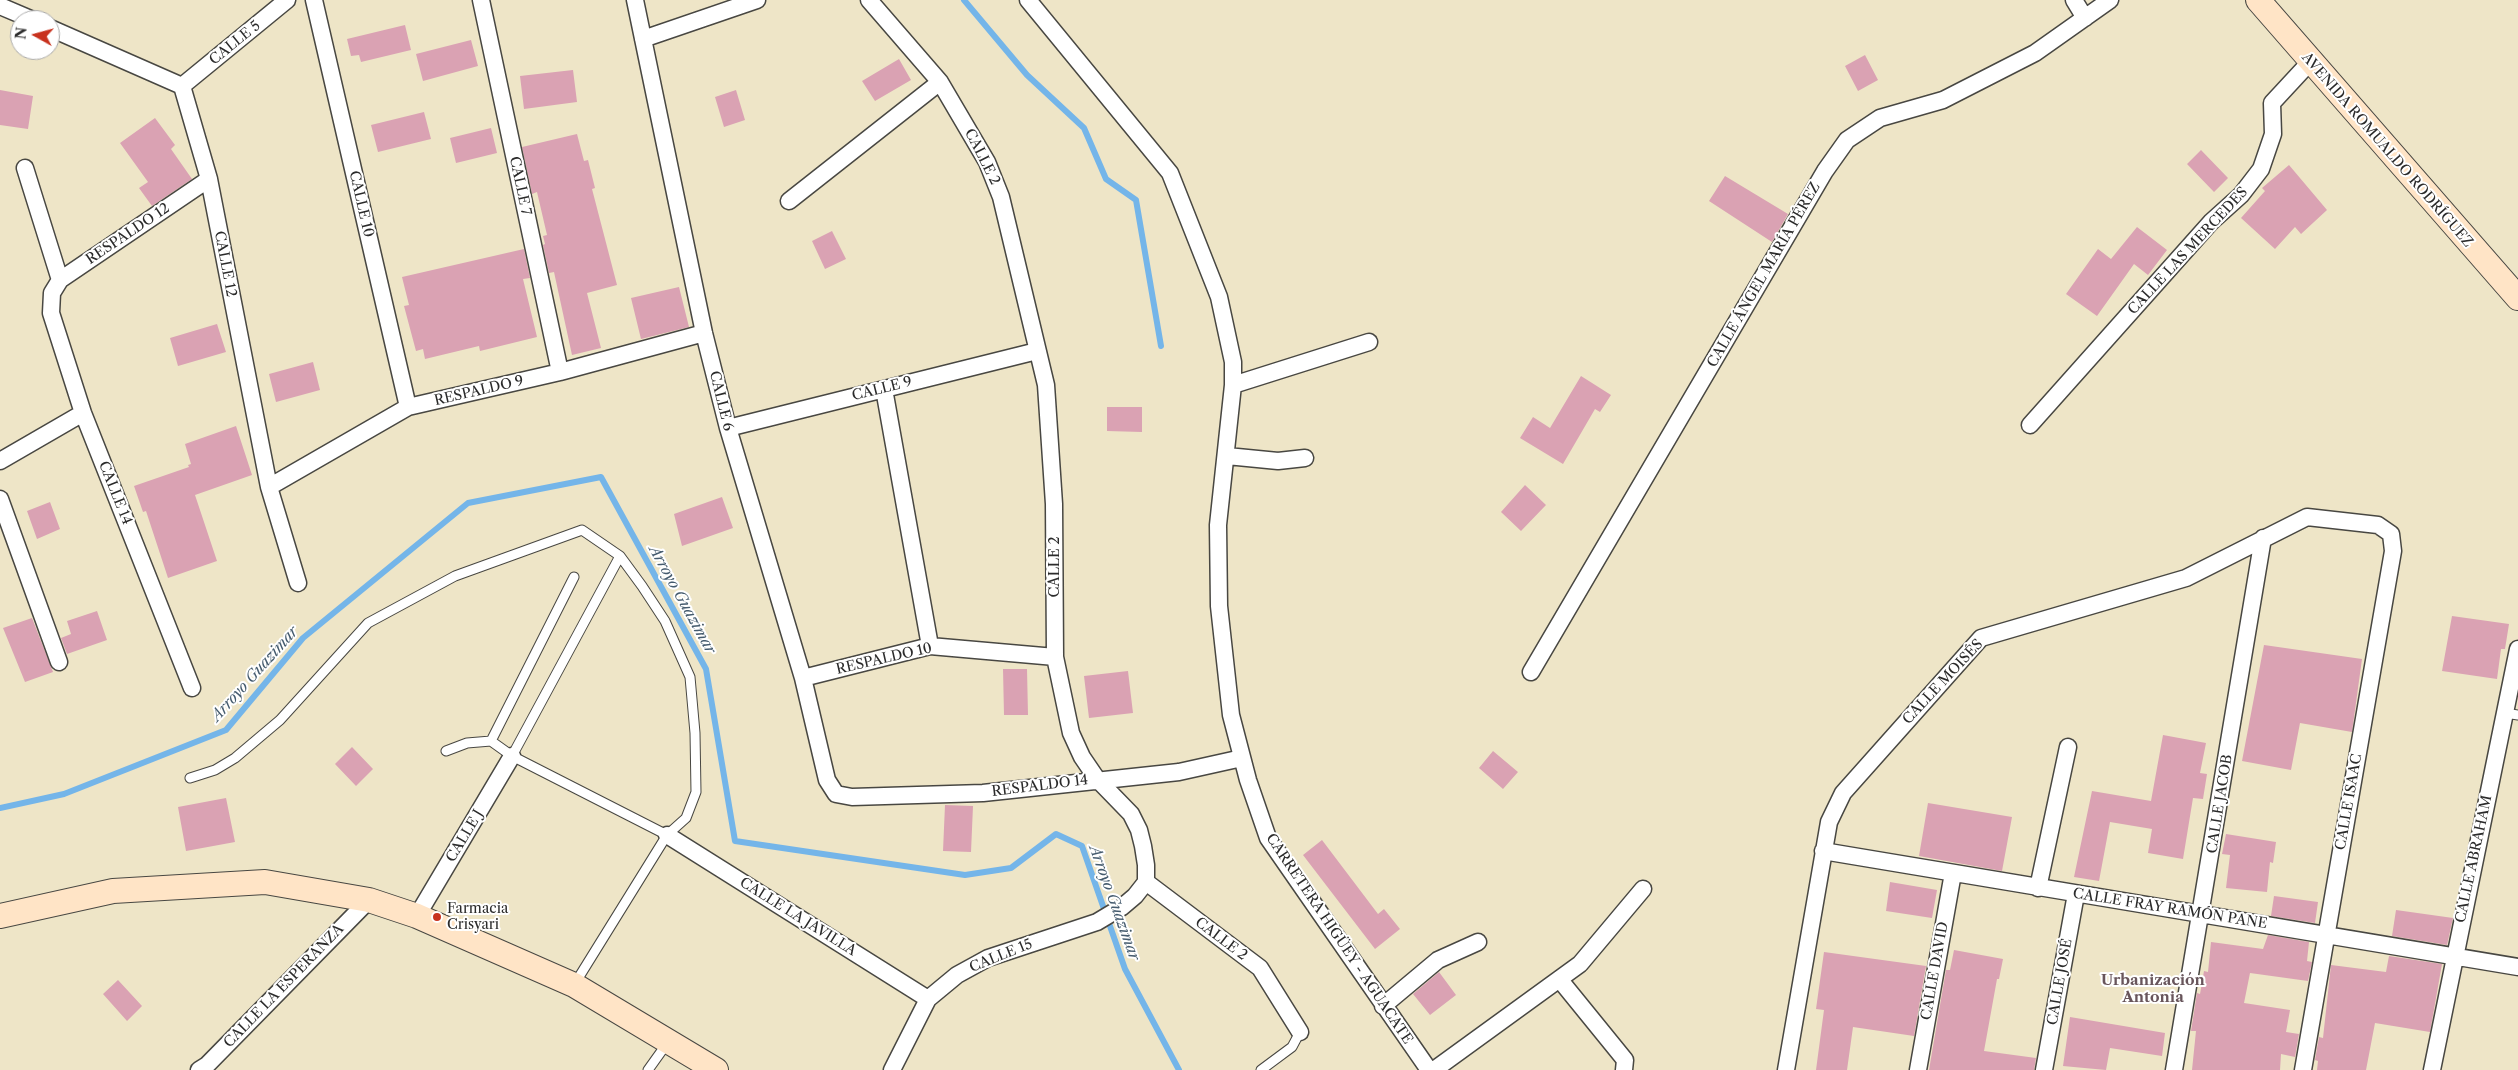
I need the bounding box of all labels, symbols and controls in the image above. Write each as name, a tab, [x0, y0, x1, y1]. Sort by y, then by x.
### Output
north arrow	[10, 10, 60, 60]
street label: CALLE 5	[206, 17, 264, 69]
text: N	[11, 26, 31, 40]
street label: AVENIDA ROMUALDO RODRÍGUEZ	[2298, 49, 2476, 251]
street label: CALLE 2	[961, 126, 1003, 188]
street label: CALLE 7	[506, 155, 534, 217]
street label: CALLE 10	[345, 169, 377, 239]
street label: CALLE ÁNGEL MARÍA PÉREZ	[1704, 180, 1824, 370]
street label: CALLE LAS MERCEDES	[2125, 184, 2251, 318]
street label: RESPALDO 12	[83, 200, 173, 268]
street label: CALLE 12	[210, 230, 240, 298]
street label: CALLE 6	[705, 369, 737, 433]
street label: RESPALDO 9	[433, 373, 525, 409]
street label: CALLE 9	[850, 373, 914, 405]
street label: CALLE 14	[95, 459, 135, 527]
street label: CALLE 2	[1047, 537, 1063, 597]
water label: Arroyo Guazimar	[645, 543, 719, 657]
water label: Arroyo Guazimar	[208, 623, 302, 725]
street label: CALLE MOISÉS	[1899, 636, 1987, 728]
street label: RESPALDO 10	[834, 640, 934, 678]
street label: CALLE JACOB	[2204, 753, 2236, 855]
street label: CALLE ISAAC	[2332, 753, 2366, 851]
street label: RESPALDO 14	[991, 772, 1089, 800]
street label: CALLE ABRAHAM	[2452, 794, 2496, 924]
street label: CALLE J	[443, 807, 487, 865]
street label: CARRETERA HIGÜEY - AGUACATE	[1262, 831, 1416, 1047]
water label: Arroyo Guazimar	[1085, 843, 1143, 963]
street label: CALLE LA JAVILLA	[737, 874, 859, 960]
street label: CALLE FRAY RAMÓN PANE	[2072, 885, 2268, 933]
place label: Farmacia Crisyari	[447, 901, 508, 934]
marker: Farmacia Crisyari	[431, 911, 443, 923]
street label: CALLE 2	[1192, 914, 1250, 964]
street label: CALLE DAVID	[1918, 920, 1952, 1022]
street label: CALLE LA ESPERANZA	[221, 921, 347, 1051]
street label: CALLE 15	[967, 936, 1035, 976]
street label: CALLE JOSÉ	[2044, 937, 2076, 1027]
district label: Urbanización Antonia	[2101, 972, 2205, 1007]

